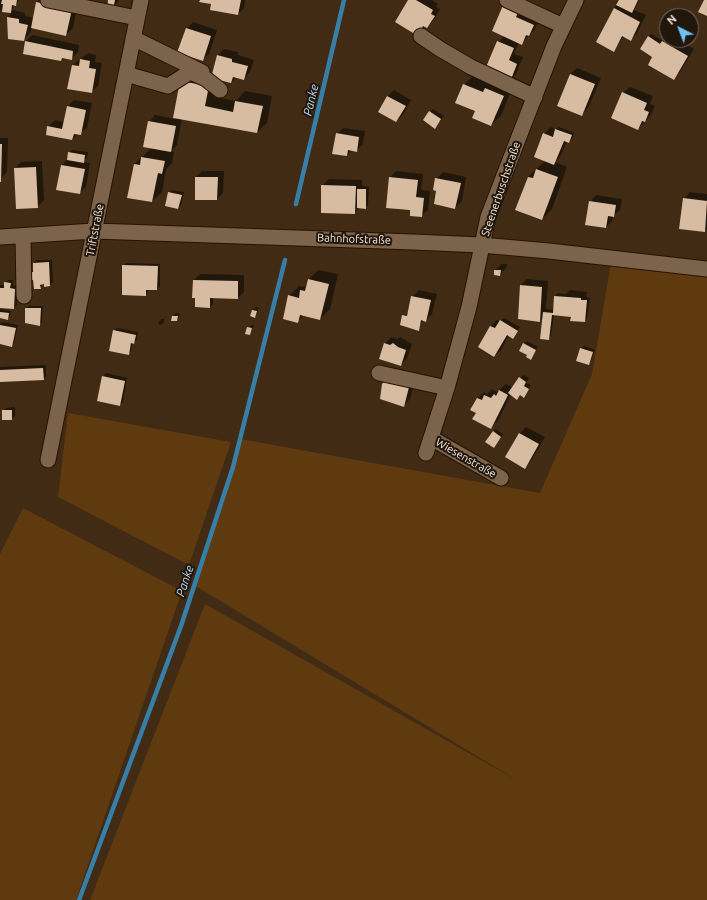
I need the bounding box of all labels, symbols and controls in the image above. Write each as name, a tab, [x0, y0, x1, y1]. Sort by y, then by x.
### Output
north arrow	[659, 8, 699, 48]
text: N	[665, 13, 679, 27]
water label: Panke	[300, 83, 322, 117]
street label: Steenerbuschstraße	[479, 140, 523, 238]
street label: Triftstraße	[83, 203, 107, 257]
street label: Bahnhofstraße	[317, 231, 391, 247]
street label: Wiesenstraße	[433, 435, 499, 481]
water label: Panke	[173, 564, 197, 598]

